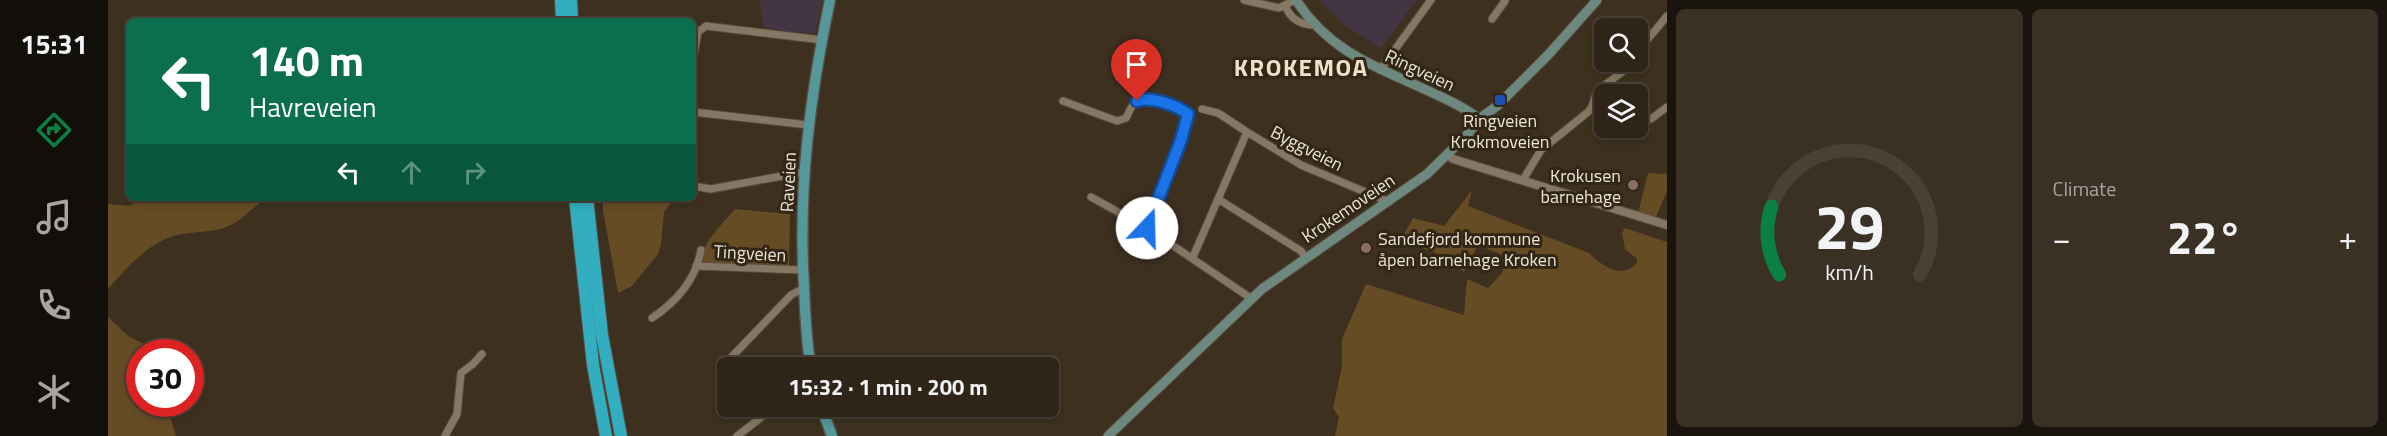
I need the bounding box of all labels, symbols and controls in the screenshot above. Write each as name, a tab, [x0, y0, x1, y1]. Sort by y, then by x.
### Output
map controls	[1594, 18, 1648, 138]
button: search	[1594, 18, 1648, 72]
text: 15:31	[20, 23, 88, 64]
text: 140 m	[249, 28, 364, 92]
pin	[1111, 39, 1162, 101]
icon: left	[150, 42, 228, 120]
street label: Ringveien	[1381, 42, 1459, 98]
icon: arrive	[1120, 48, 1153, 81]
district label: KROKEMOA	[1234, 49, 1368, 85]
button: layers	[1594, 84, 1648, 138]
text: Havreveien	[249, 86, 377, 127]
marker: Ringveien Krokmoveien	[1493, 93, 1507, 107]
place label: Ringveien Krokmoveien	[1450, 107, 1550, 155]
icon: directions	[33, 109, 75, 151]
street label: Byggveien	[1266, 118, 1348, 178]
street label: Raveien	[773, 151, 803, 213]
icon: left	[332, 156, 365, 189]
icon: ahead	[395, 156, 428, 189]
icon: right	[458, 156, 491, 189]
place label: Krokusen barnehage	[1541, 162, 1621, 210]
street label: Krokemoveien	[1296, 167, 1400, 249]
text: Climate	[2053, 173, 2116, 204]
marker: Krokusen barnehage	[1626, 178, 1640, 192]
text: 29	[1814, 178, 1884, 273]
icon: music	[33, 196, 75, 238]
position arrow	[1115, 196, 1179, 260]
text: 22°	[2167, 203, 2243, 271]
text: −	[2053, 213, 2071, 263]
text: +	[2339, 213, 2357, 263]
place label: Sandefjord kommune åpen barnehage Kroken	[1378, 225, 1557, 273]
street label: Tingveien	[713, 238, 787, 268]
marker: Sandefjord kommune åpen barnehage Kroken	[1359, 241, 1373, 255]
text: km/h	[1825, 256, 1874, 288]
icon: phone	[33, 284, 75, 326]
speed limit sign: 30	[126, 339, 204, 417]
text: 15:32 · 1 min · 200 m	[788, 370, 988, 404]
icon: climate	[33, 371, 75, 413]

